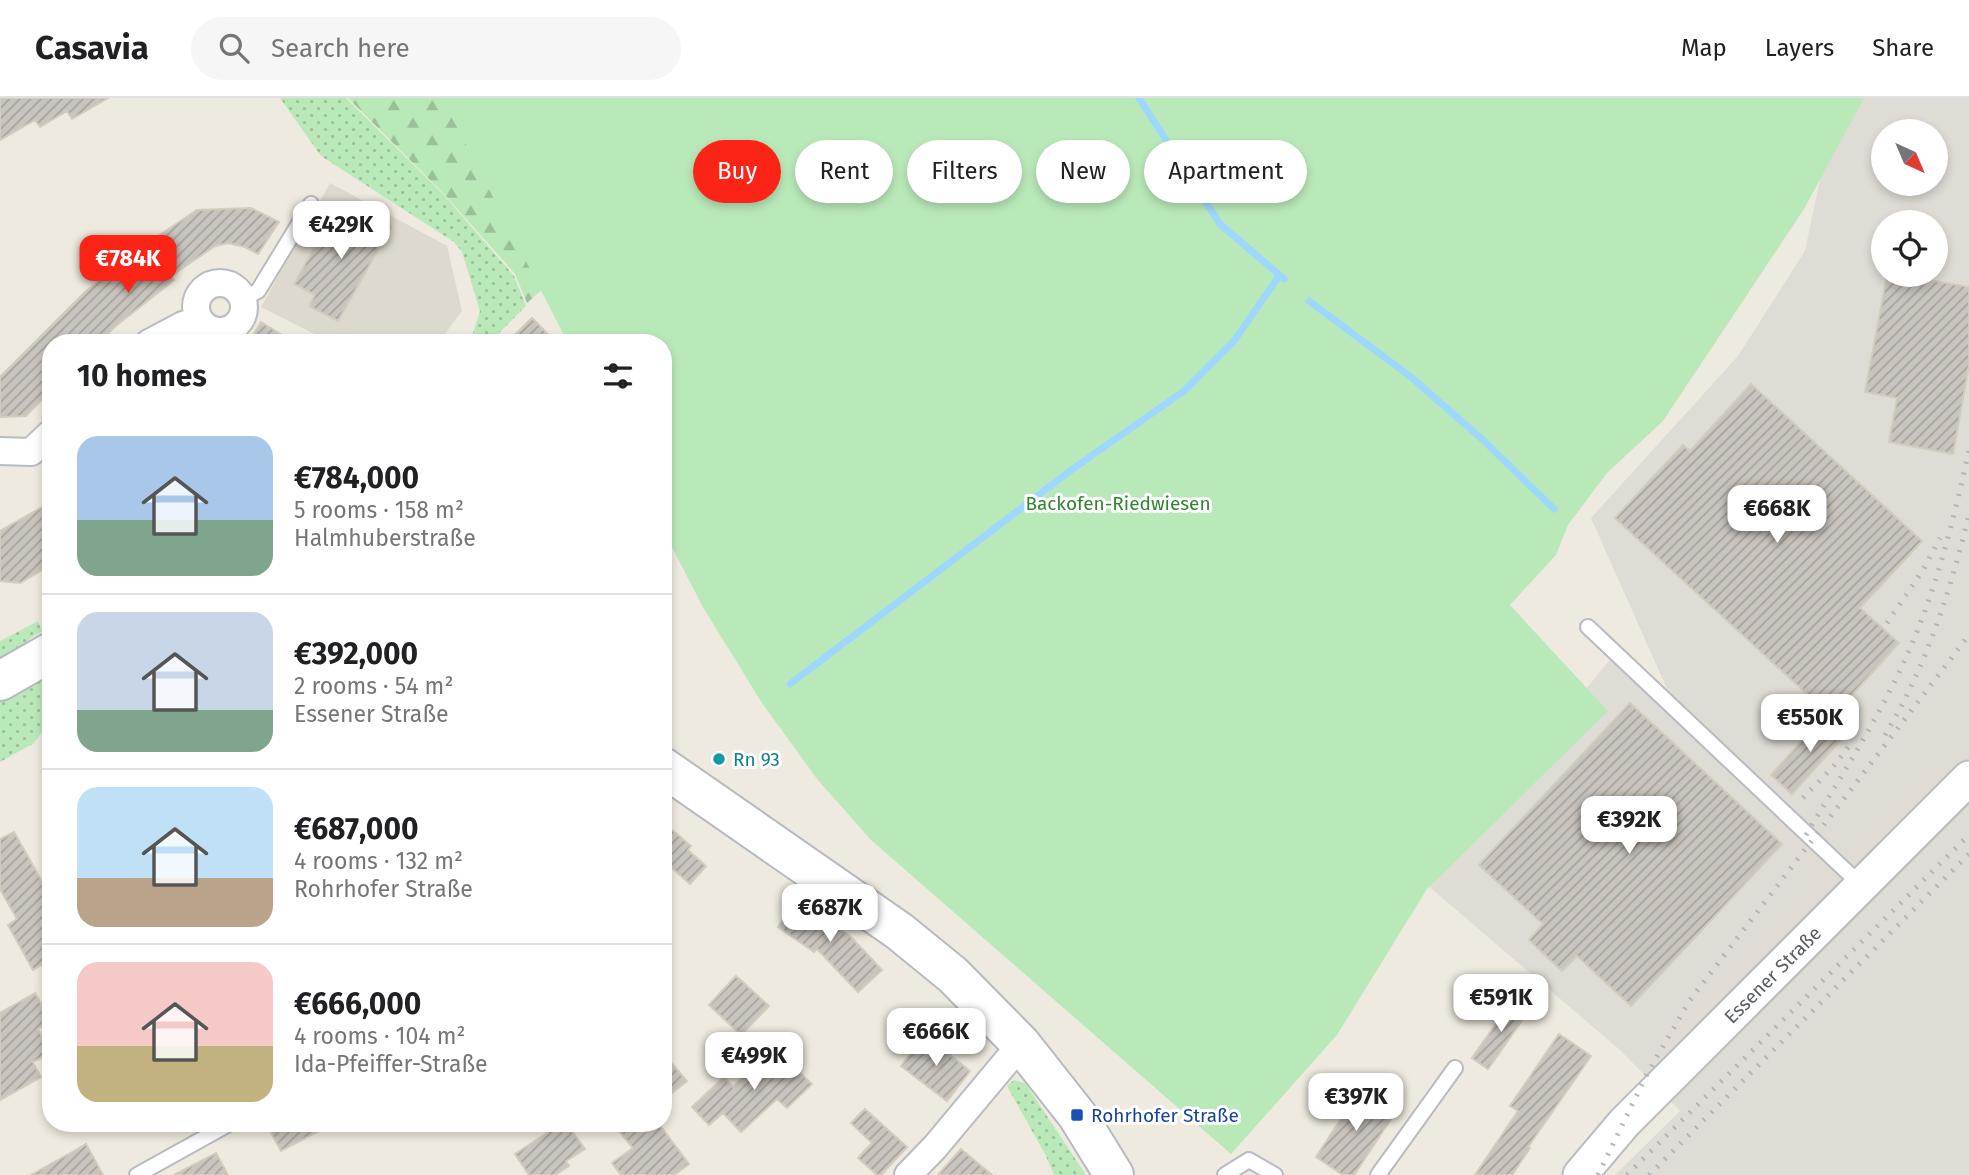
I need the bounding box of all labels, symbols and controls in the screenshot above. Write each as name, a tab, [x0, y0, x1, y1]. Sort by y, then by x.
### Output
search box	[191, 17, 681, 80]
text: Casavia	[35, 28, 149, 68]
icon: search	[215, 29, 253, 67]
text: Search here	[271, 33, 410, 64]
text: Map	[1681, 34, 1727, 62]
text: Layers	[1765, 34, 1834, 62]
text: Share	[1872, 34, 1934, 62]
north arrow	[1871, 119, 1948, 196]
map controls	[1871, 119, 1948, 287]
chip: Buy	[693, 140, 781, 203]
chip: Rent	[795, 140, 893, 203]
chip: Filters	[907, 140, 1022, 203]
chip: New	[1036, 140, 1130, 203]
chip: Apartment	[1144, 140, 1307, 203]
pin: €429K	[292, 202, 390, 261]
text: €429K	[309, 210, 373, 238]
button: locate	[1871, 210, 1948, 287]
pin: €784K	[79, 236, 177, 295]
text: €784K	[96, 244, 160, 272]
icon: filters	[599, 357, 637, 395]
text: 10 homes	[77, 358, 207, 394]
text: €784,000	[294, 460, 419, 496]
icon: home	[133, 464, 217, 548]
pin: €668K	[1728, 486, 1826, 545]
park label: Backofen-Riedwiesen	[1025, 492, 1211, 515]
text: €668K	[1744, 494, 1811, 522]
text: 5 rooms · 158 m²	[294, 496, 464, 524]
text: Halmhuberstraße	[294, 524, 476, 552]
text: €392,000	[294, 636, 418, 672]
icon: home	[133, 640, 217, 724]
text: 2 rooms · 54 m²	[294, 672, 453, 700]
pin: €550K	[1761, 694, 1859, 754]
text: Essener Straße	[294, 700, 449, 728]
text: €550K	[1777, 703, 1843, 731]
place label: Rn 93	[733, 748, 780, 771]
marker: Rn 93	[711, 751, 727, 767]
pin: €392K	[1580, 796, 1678, 856]
text: €392K	[1597, 805, 1661, 833]
text: €687,000	[294, 811, 419, 847]
icon: home	[133, 815, 217, 899]
text: 4 rooms · 132 m²	[294, 847, 463, 875]
text: Rohrhofer Straße	[294, 875, 473, 903]
pin: €687K	[781, 884, 879, 944]
text: €687K	[798, 893, 862, 921]
street label: Essener Straße	[1719, 921, 1826, 1028]
pin: €591K	[1452, 974, 1550, 1034]
text: €591K	[1469, 983, 1533, 1011]
text: €666,000	[294, 986, 421, 1022]
icon: home	[133, 990, 217, 1074]
pin: €666K	[887, 1009, 985, 1068]
text: €666K	[903, 1017, 969, 1045]
text: 4 rooms · 104 m²	[294, 1022, 465, 1050]
pin: €499K	[705, 1032, 803, 1092]
text: €499K	[721, 1041, 787, 1069]
text: Ida-Pfeiffer-Straße	[294, 1050, 488, 1078]
pin: €397K	[1307, 1074, 1405, 1133]
text: €397K	[1324, 1082, 1388, 1110]
place label: Rohrhofer Straße	[1091, 1104, 1239, 1127]
marker: Rohrhofer Straße	[1069, 1107, 1085, 1123]

